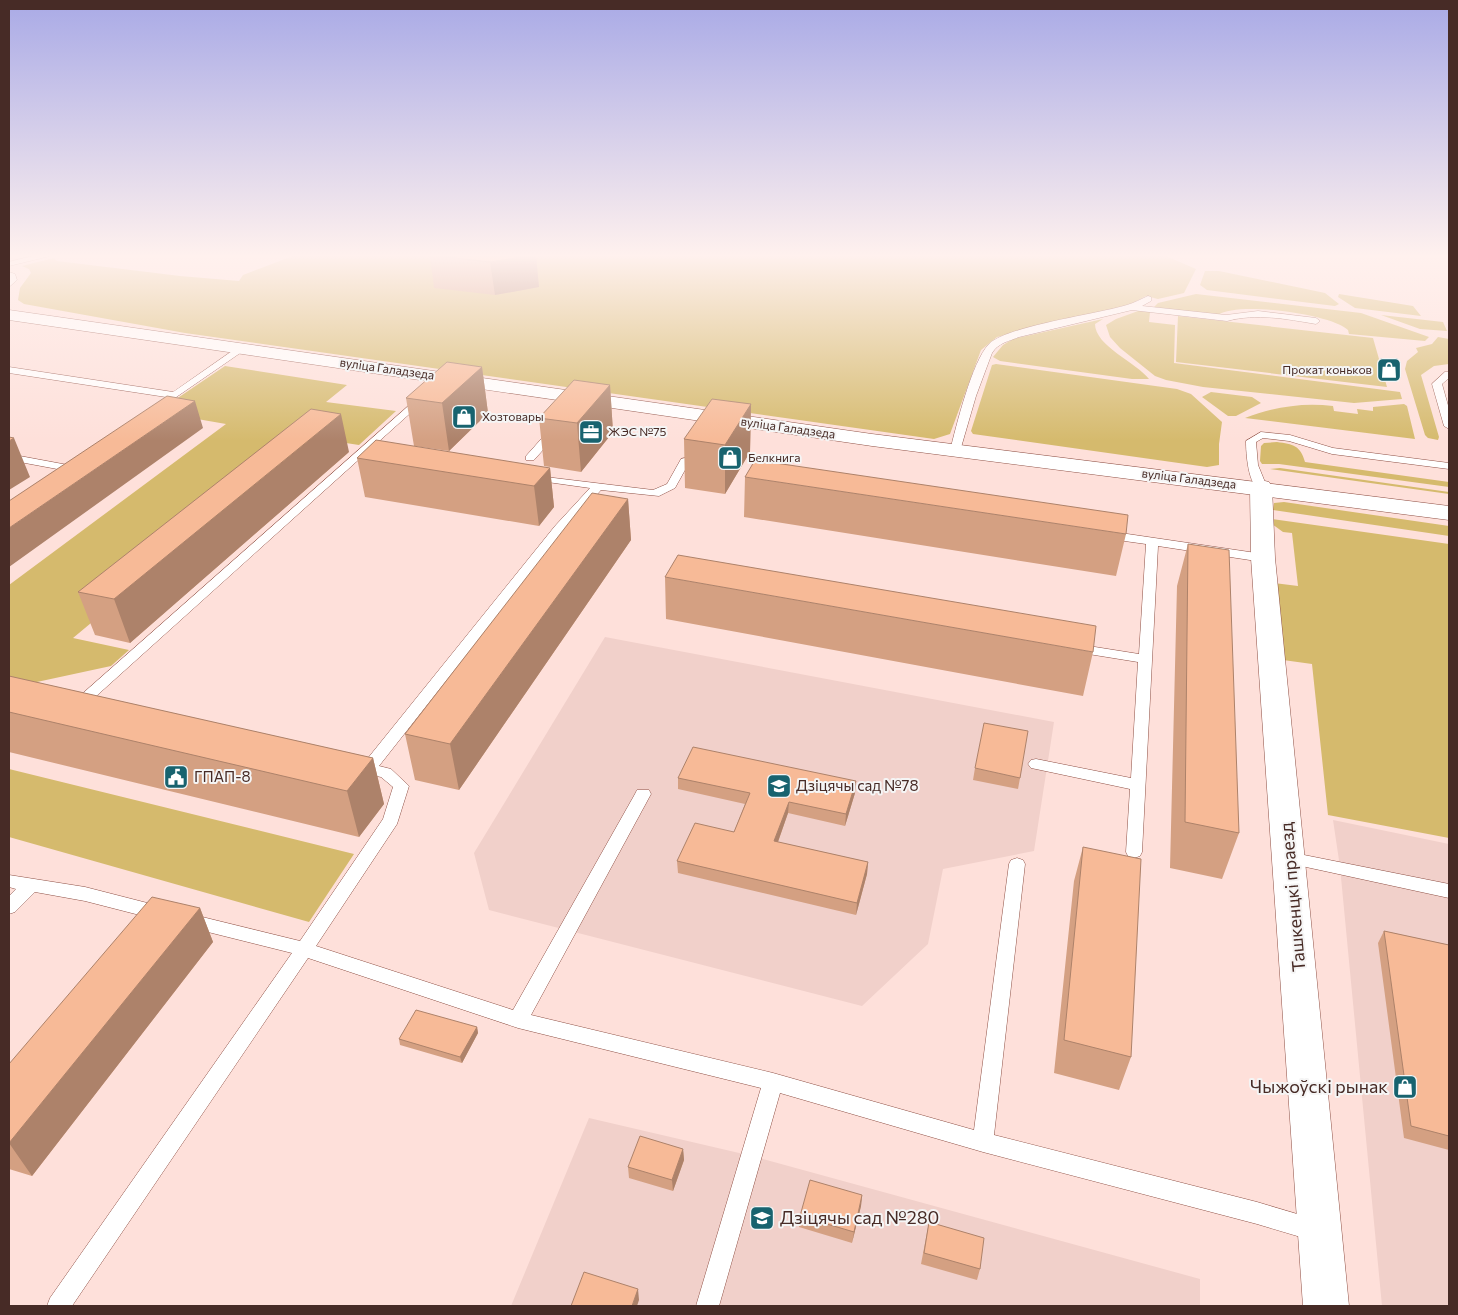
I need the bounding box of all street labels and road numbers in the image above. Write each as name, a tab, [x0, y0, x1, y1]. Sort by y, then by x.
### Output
street label: вуліца Галадзеда	[339, 354, 435, 382]
street label: вуліца Галадзеда	[740, 413, 836, 441]
street label: вуліца Галадзеда	[1141, 465, 1237, 491]
street label: Ташкенцкі праезд	[1274, 821, 1310, 973]

